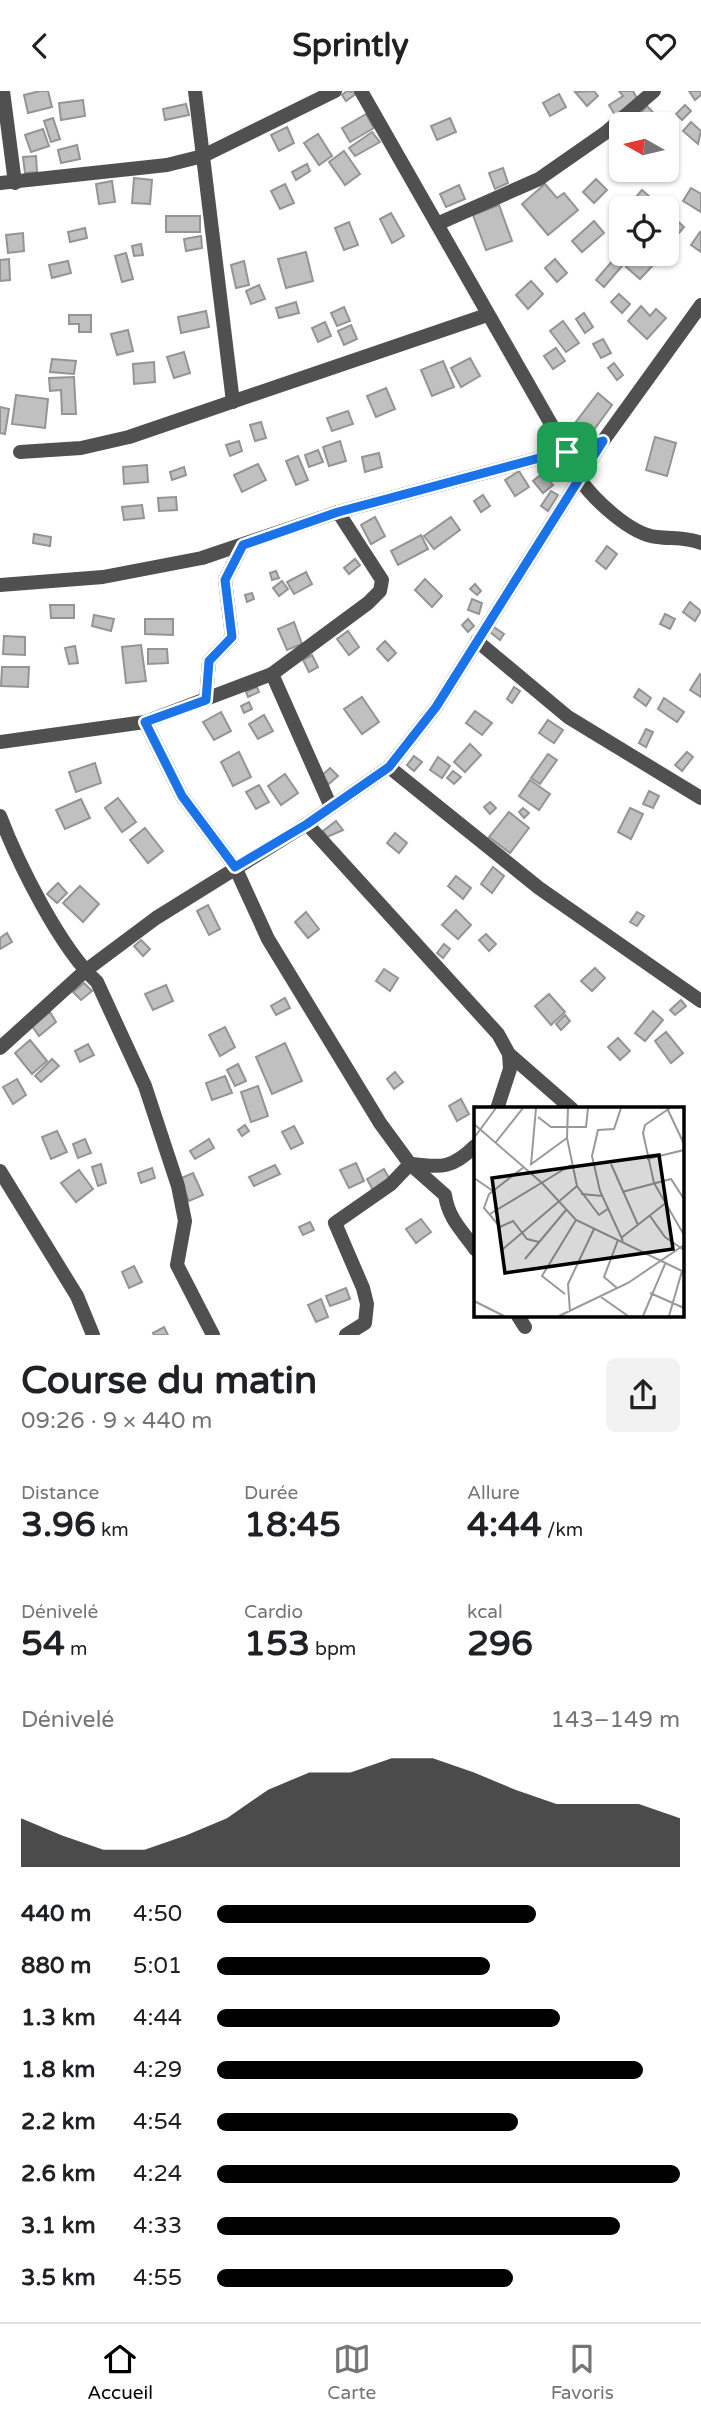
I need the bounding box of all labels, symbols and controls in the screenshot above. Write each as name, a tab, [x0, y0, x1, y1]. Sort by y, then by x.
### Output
icon: back	[21, 27, 59, 65]
text: Sprintly	[292, 27, 409, 65]
icon: heart	[642, 27, 680, 65]
north arrow	[609, 112, 679, 182]
map controls	[609, 112, 679, 266]
button: locate	[609, 196, 679, 266]
pin	[537, 422, 597, 482]
icon: arrive	[548, 433, 586, 471]
inset map	[474, 1107, 684, 1317]
text: Course du matin	[21, 1358, 317, 1404]
button: share	[606, 1358, 680, 1432]
text: 09:26 · 9 × 440 m	[21, 1407, 212, 1435]
text: Distance	[21, 1482, 99, 1504]
text: Durée	[244, 1482, 298, 1504]
text: Allure	[467, 1482, 520, 1504]
text: 3.96	[21, 1504, 96, 1546]
text: 18:45	[244, 1504, 341, 1546]
text: 4:44	[467, 1504, 542, 1546]
text: km	[96, 1519, 129, 1541]
text: /km	[542, 1519, 583, 1541]
text: Dénivelé	[21, 1601, 98, 1623]
text: Cardio	[244, 1601, 303, 1623]
text: kcal	[467, 1601, 503, 1623]
text: 54	[21, 1623, 65, 1665]
text: 153	[244, 1623, 310, 1665]
text: 296	[467, 1623, 533, 1665]
text: m	[65, 1638, 87, 1660]
text: bpm	[310, 1638, 356, 1660]
text: Dénivelé	[21, 1706, 114, 1734]
text: 143–149 m	[551, 1706, 680, 1734]
text: 440 m	[21, 1900, 91, 1928]
text: 4:50	[133, 1900, 182, 1928]
text: 880 m	[21, 1952, 91, 1980]
text: 5:01	[133, 1952, 182, 1980]
text: 1.3 km	[21, 2004, 96, 2032]
text: 4:44	[133, 2004, 182, 2032]
text: 1.8 km	[21, 2056, 95, 2084]
text: 4:29	[133, 2056, 182, 2084]
text: 2.2 km	[21, 2108, 96, 2136]
text: 4:54	[133, 2108, 182, 2136]
text: 2.6 km	[21, 2160, 96, 2188]
text: 4:24	[133, 2160, 182, 2188]
text: 3.1 km	[21, 2212, 96, 2240]
text: 4:33	[133, 2212, 182, 2240]
text: 3.5 km	[21, 2264, 96, 2292]
text: 4:55	[133, 2264, 182, 2292]
tab: Accueil	[87, 2340, 153, 2404]
tab: Carte	[327, 2340, 376, 2404]
tab: Favoris	[551, 2340, 614, 2404]

